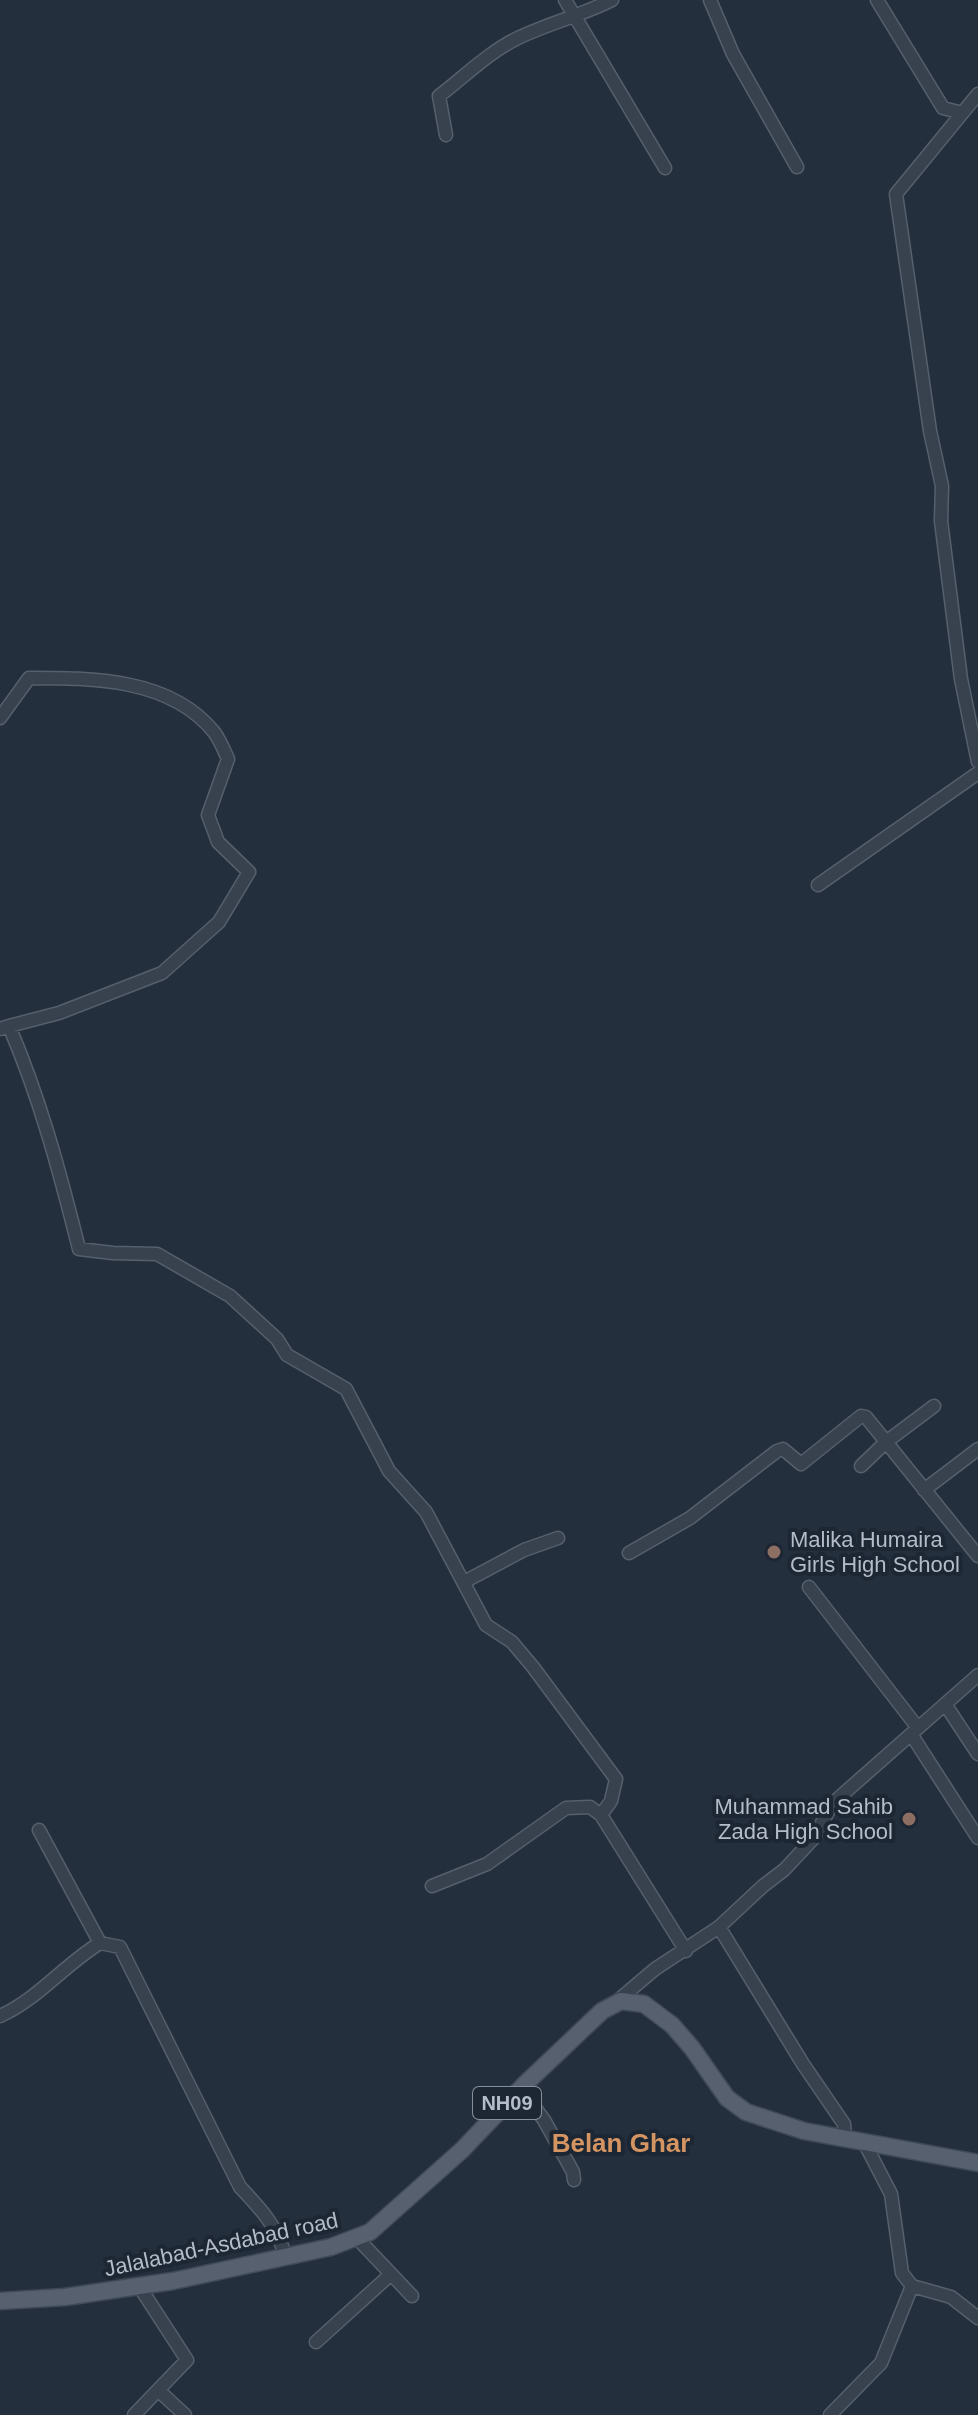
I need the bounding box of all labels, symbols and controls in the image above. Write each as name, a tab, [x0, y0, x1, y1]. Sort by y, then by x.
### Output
place label: Malika Humaira Girls High School	[790, 1527, 960, 1577]
marker: Malika Humaira Girls High School	[765, 1543, 783, 1561]
place label: Muhammad Sahib Zada High School	[714, 1794, 893, 1844]
marker: Muhammad Sahib Zada High School	[900, 1810, 918, 1828]
road number: NH09	[473, 2087, 541, 2119]
district label: Belan Ghar	[552, 2128, 690, 2158]
street label: Jalalabad-Asdabad road	[102, 2207, 340, 2282]

